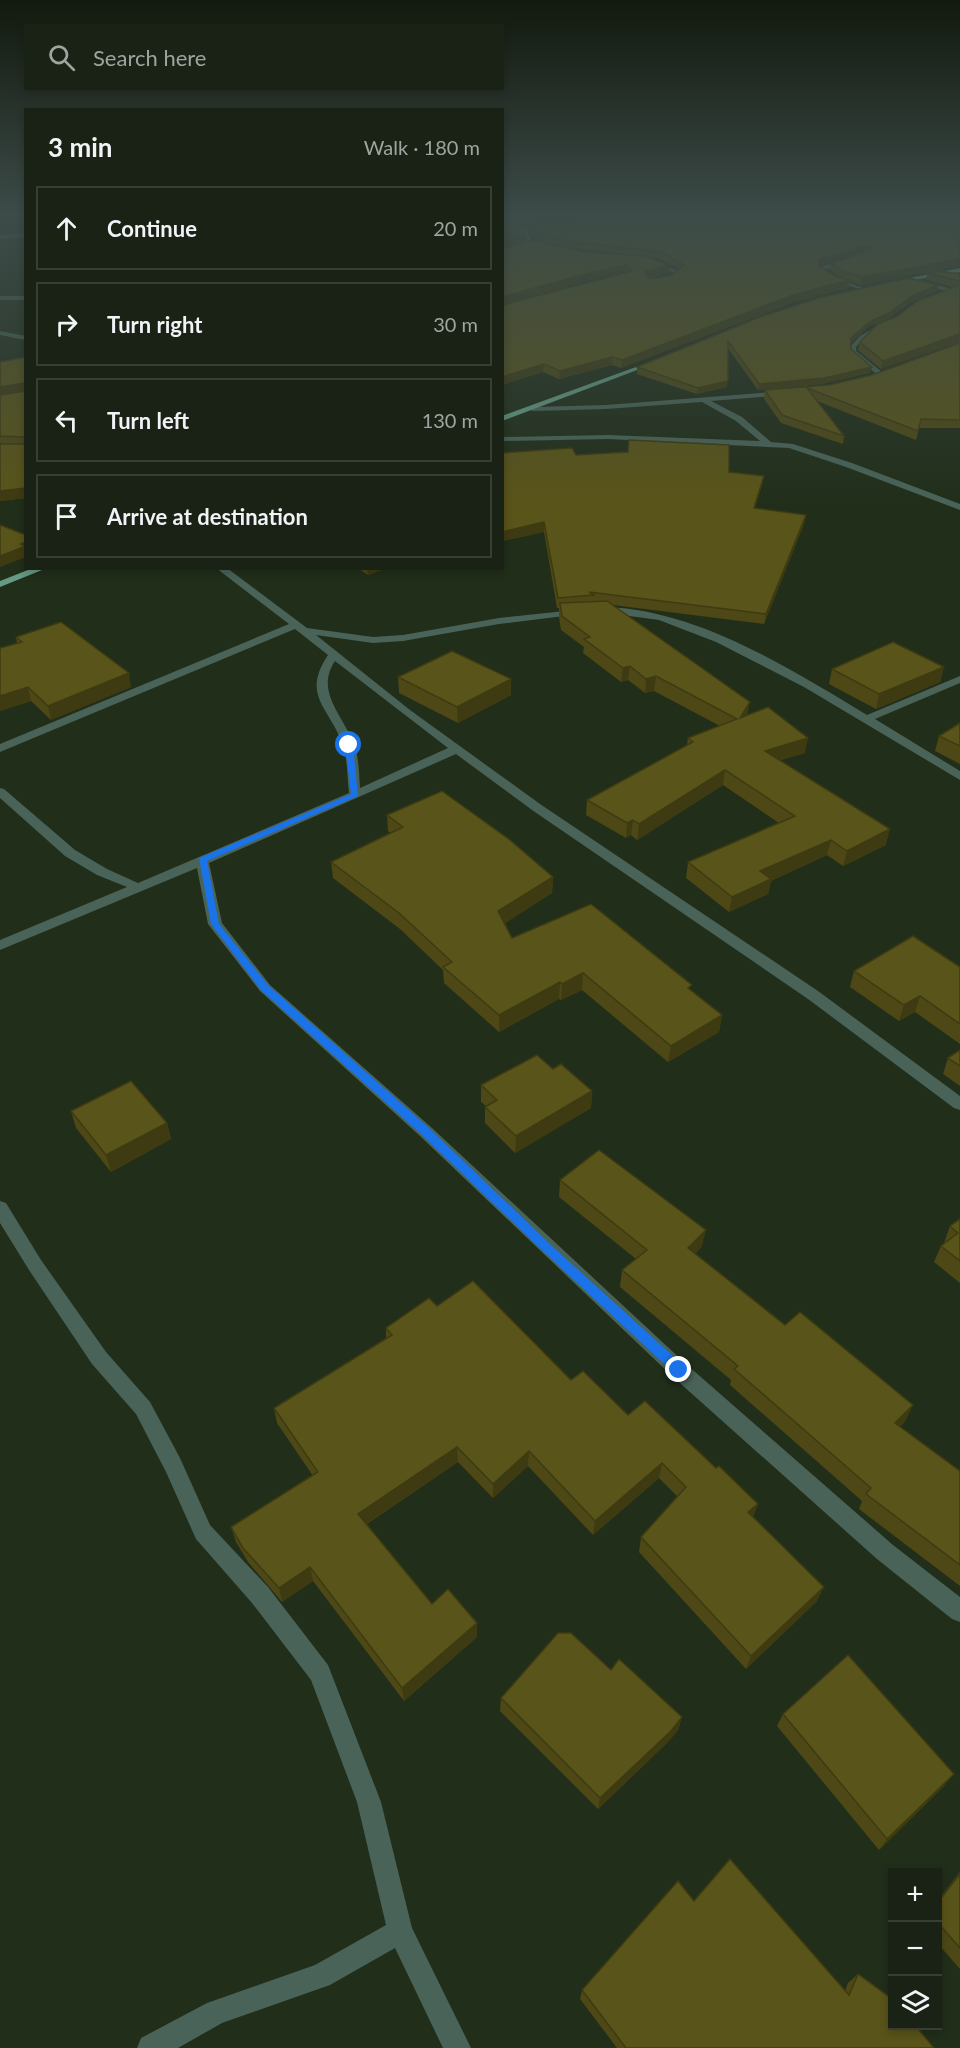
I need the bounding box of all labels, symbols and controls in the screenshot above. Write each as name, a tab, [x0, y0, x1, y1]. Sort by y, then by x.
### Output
search box	[24, 24, 504, 90]
icon: search	[45, 41, 78, 74]
text: Search here	[93, 44, 206, 71]
text: 3 min	[48, 131, 112, 163]
text: Walk · 180 m	[364, 135, 480, 159]
icon: ahead	[50, 212, 83, 245]
text: Continue	[107, 215, 197, 242]
text: 20 m	[433, 216, 478, 240]
icon: right	[50, 308, 83, 341]
text: Turn right	[107, 311, 202, 338]
text: 30 m	[433, 312, 478, 336]
icon: left	[50, 404, 83, 437]
text: Turn left	[107, 407, 189, 434]
text: 130 m	[422, 408, 478, 432]
icon: arrive	[50, 500, 83, 533]
text: Arrive at destination	[107, 503, 308, 530]
route start	[335, 731, 361, 757]
route end	[665, 1356, 691, 1382]
map controls	[888, 1868, 942, 2030]
button: +	[888, 1868, 942, 1922]
button: −	[888, 1922, 942, 1976]
button: layers	[888, 1976, 942, 2030]

